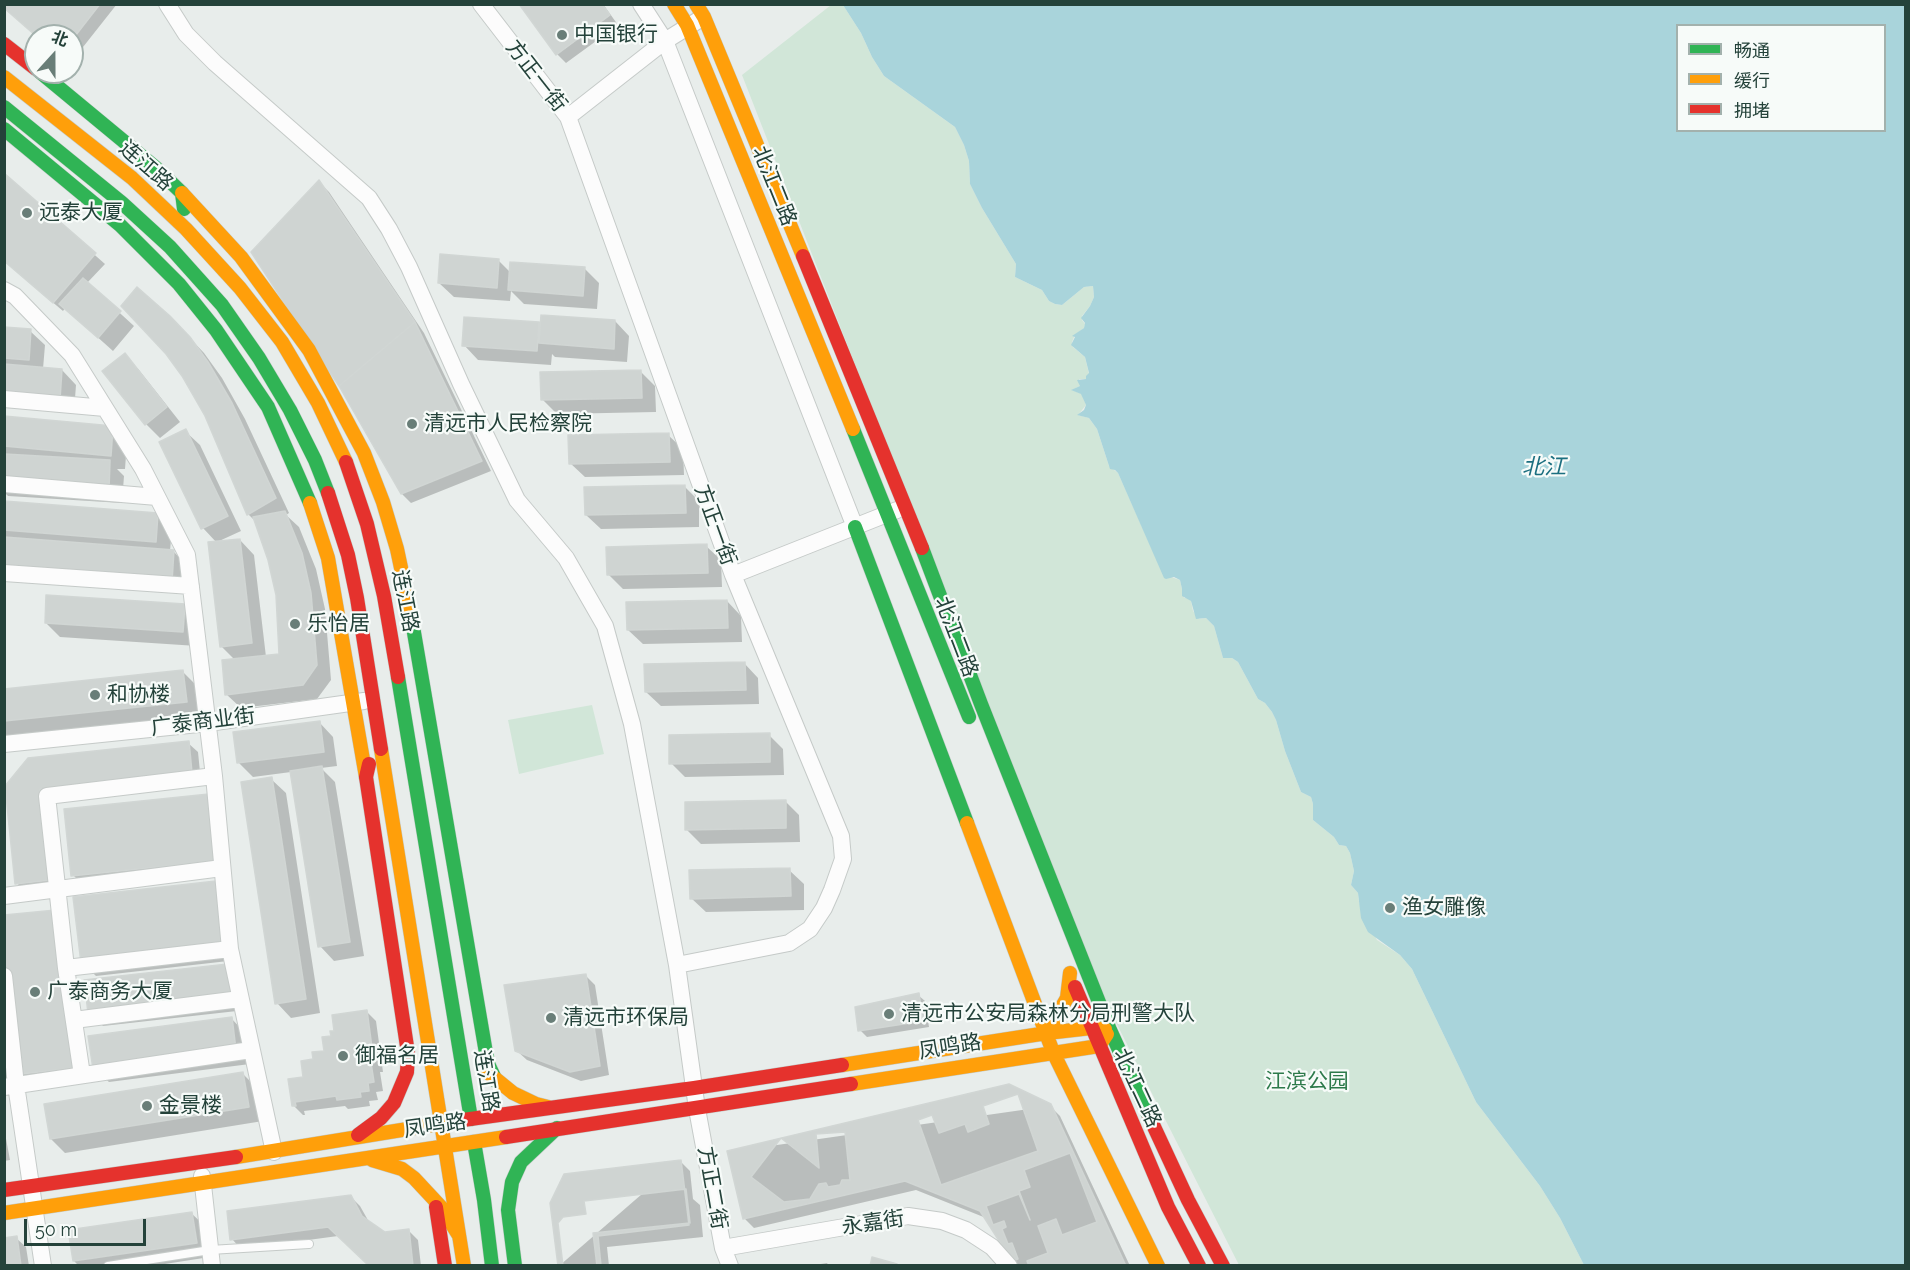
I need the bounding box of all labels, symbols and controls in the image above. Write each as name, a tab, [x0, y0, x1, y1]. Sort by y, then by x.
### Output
place label: 中国银行	[574, 22, 658, 48]
north arrow	[24, 24, 84, 84]
legend	[1676, 24, 1886, 132]
text: 北	[49, 27, 71, 50]
marker: 中国银行	[555, 28, 569, 42]
street label: 方正一街	[500, 35, 572, 117]
text: 畅通	[1734, 40, 1770, 61]
text: 缓行	[1734, 70, 1770, 91]
text: 拥堵	[1734, 100, 1770, 121]
street label: 连江路	[114, 136, 178, 196]
street label: 北江二路	[747, 142, 801, 230]
place label: 远泰大厦	[39, 200, 123, 226]
marker: 远泰大厦	[20, 206, 34, 220]
place label: 清远市人民检察院	[424, 411, 592, 437]
marker: 清远市人民检察院	[405, 417, 419, 431]
water label: 北江	[1522, 454, 1566, 480]
street label: 方正一街	[689, 481, 741, 569]
street label: 连江路	[387, 568, 423, 634]
street label: 北江二路	[929, 593, 983, 681]
place label: 乐怡居	[307, 611, 370, 637]
marker: 乐怡居	[288, 617, 302, 631]
place label: 和协楼	[107, 682, 170, 708]
marker: 和协楼	[88, 688, 102, 702]
street label: 广泰商业街	[149, 703, 257, 741]
place label: 渔女雕像	[1402, 895, 1486, 921]
marker: 渔女雕像	[1383, 901, 1397, 915]
place label: 广泰商务大厦	[47, 979, 173, 1005]
marker: 广泰商务大厦	[28, 985, 42, 999]
place label: 清远市公安局森林分局刑警大队	[901, 1001, 1195, 1027]
place label: 清远市环保局	[563, 1005, 689, 1031]
marker: 清远市公安局森林分局刑警大队	[882, 1007, 896, 1021]
marker: 清远市环保局	[544, 1011, 558, 1025]
street label: 凤鸣路	[917, 1030, 983, 1064]
place label: 御福名居	[355, 1043, 439, 1069]
street label: 北江二路	[1108, 1045, 1166, 1131]
street label: 连江路	[469, 1048, 503, 1114]
marker: 御福名居	[336, 1049, 350, 1063]
park label: 江滨公园	[1265, 1069, 1349, 1095]
place label: 金景楼	[159, 1093, 222, 1119]
marker: 金景楼	[140, 1099, 154, 1113]
street label: 凤鸣路	[402, 1109, 468, 1143]
street label: 方正二街	[692, 1144, 732, 1232]
street label: 永嘉街	[840, 1206, 906, 1240]
scale bar	[27, 1207, 148, 1245]
text: 50 m	[35, 1219, 77, 1240]

